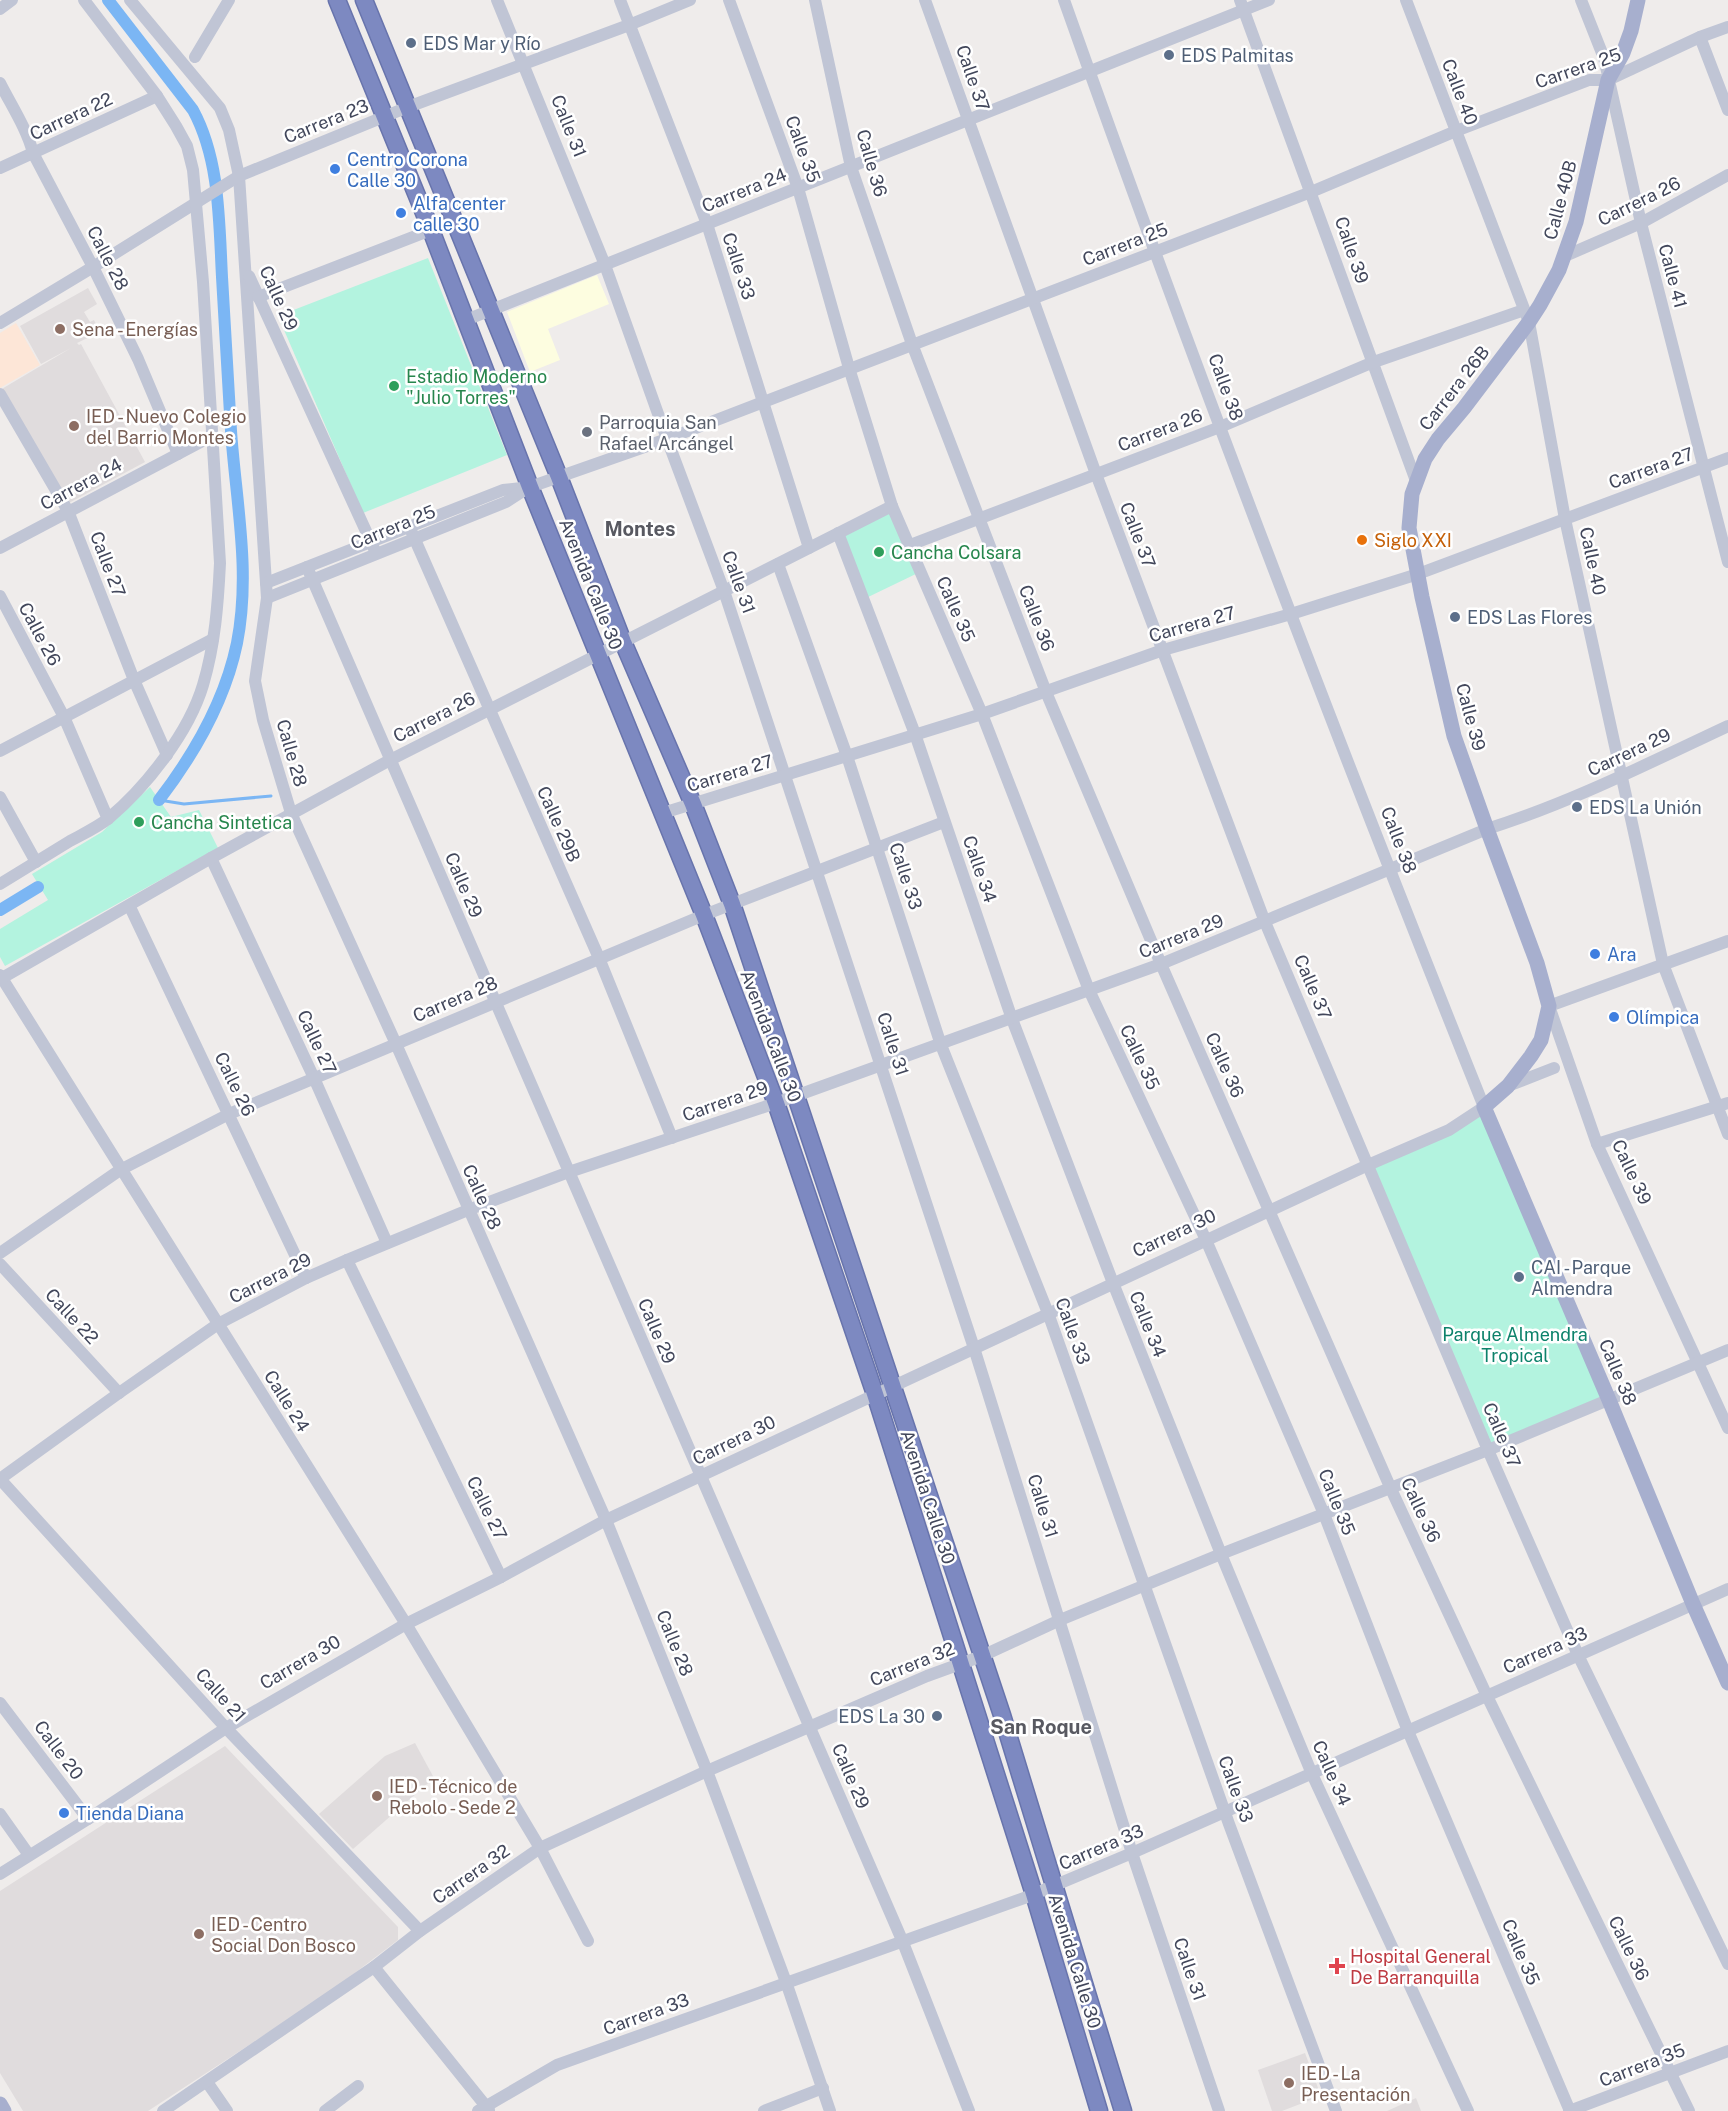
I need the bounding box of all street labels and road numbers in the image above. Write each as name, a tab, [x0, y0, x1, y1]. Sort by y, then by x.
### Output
street label: Calle 37	[952, 42, 994, 114]
street label: Carrera 25	[1532, 43, 1624, 93]
street label: Calle 40	[1438, 56, 1482, 128]
street label: Carrera 22	[26, 88, 116, 144]
street label: Calle 31	[547, 92, 591, 160]
street label: Carrera 23	[281, 95, 371, 147]
street label: Calle 35	[781, 113, 825, 185]
street label: Calle 36	[852, 127, 892, 199]
street label: Calle 40B	[1539, 158, 1581, 242]
street label: Carrera 24	[699, 164, 789, 216]
street label: Carrera 26	[1594, 172, 1684, 230]
street label: Calle 39	[1331, 214, 1373, 286]
street label: Carrera 25	[1079, 218, 1171, 270]
street label: Calle 28	[83, 222, 133, 294]
street label: Calle 33	[718, 230, 760, 302]
street label: Calle 41	[1654, 242, 1692, 310]
street label: Calle 29	[255, 262, 303, 334]
street label: Carrera 26B	[1415, 342, 1493, 434]
street label: Calle 38	[1204, 351, 1248, 423]
street label: Carrera 26	[1115, 404, 1205, 456]
street label: Carrera 27	[1606, 443, 1696, 493]
street label: Carrera 24	[37, 454, 125, 514]
street label: Calle 37	[1116, 499, 1160, 571]
street label: Carrera 25	[348, 500, 438, 554]
street label: Avenida Calle 30	[555, 515, 627, 653]
street label: Calle 40	[1576, 525, 1610, 597]
street label: Calle 27	[86, 528, 130, 600]
street label: Calle 31	[718, 548, 760, 616]
street label: Calle 35	[932, 573, 980, 645]
street label: Calle 36	[1015, 582, 1059, 654]
street label: Calle 26	[15, 599, 65, 669]
street label: Carrera 27	[1146, 602, 1238, 646]
street label: Calle 39	[1452, 681, 1490, 753]
street label: Carrera 26	[389, 687, 479, 747]
street label: Calle 28	[272, 717, 312, 789]
street label: Carrera 29	[1584, 724, 1674, 780]
street label: Carrera 27	[684, 750, 776, 796]
street label: Calle 29B	[533, 783, 585, 865]
street label: Calle 38	[1377, 804, 1421, 876]
street label: Calle 34	[959, 833, 1001, 905]
street label: Calle 33	[885, 840, 927, 912]
street label: Calle 29	[441, 849, 487, 921]
street label: Carrera 29	[1136, 910, 1226, 962]
street label: Calle 37	[1290, 951, 1336, 1023]
street label: Avenida Calle 30	[736, 967, 806, 1105]
street label: Carrera 28	[410, 972, 500, 1026]
street label: Calle 27	[293, 1007, 341, 1077]
street label: Calle 31	[873, 1010, 913, 1078]
street label: Calle 35	[1116, 1021, 1164, 1093]
street label: Calle 36	[1201, 1029, 1249, 1101]
street label: Calle 26	[210, 1048, 260, 1120]
street label: Carrera 29	[679, 1077, 771, 1125]
street label: Calle 39	[1608, 1136, 1656, 1208]
street label: Calle 28	[458, 1161, 506, 1233]
street label: Carrera 30	[1129, 1205, 1219, 1261]
street label: Carrera 29	[225, 1248, 315, 1308]
street label: Calle 22	[41, 1284, 103, 1348]
street label: Calle 34	[1125, 1288, 1171, 1360]
street label: Calle 29	[634, 1295, 680, 1367]
street label: Calle 33	[1051, 1295, 1095, 1367]
street label: Calle 38	[1595, 1336, 1641, 1408]
street label: Calle 24	[260, 1366, 314, 1436]
street label: Calle 37	[1479, 1399, 1525, 1471]
street label: Carrera 30	[689, 1411, 779, 1469]
street label: Avenida Calle 30	[896, 1427, 960, 1567]
street label: Calle 35	[1314, 1466, 1360, 1538]
street label: Calle 31	[1023, 1472, 1063, 1540]
street label: Calle 27	[463, 1473, 511, 1543]
street label: Calle 36	[1397, 1474, 1445, 1546]
street label: Calle 28	[652, 1607, 698, 1679]
street label: Carrera 33	[1500, 1622, 1590, 1678]
street label: Carrera 30	[256, 1630, 344, 1694]
street label: Carrera 32	[867, 1638, 957, 1690]
street label: Calle 21	[191, 1664, 251, 1726]
street label: Calle 20	[30, 1716, 88, 1784]
street label: Calle 34	[1308, 1737, 1356, 1809]
street label: Calle 29	[828, 1740, 874, 1812]
street label: Calle 33	[1214, 1753, 1258, 1825]
street label: Carrera 33	[1055, 1820, 1147, 1874]
street label: Carrera 32	[428, 1840, 514, 1908]
street label: Avenida Calle 30	[1045, 1891, 1105, 2031]
street label: Calle 36	[1604, 1912, 1654, 1984]
street label: Calle 35	[1498, 1916, 1544, 1988]
street label: Calle 31	[1169, 1935, 1211, 2003]
street label: Carrera 33	[600, 1989, 692, 2039]
street label: Carrera 35	[1596, 2039, 1688, 2091]

